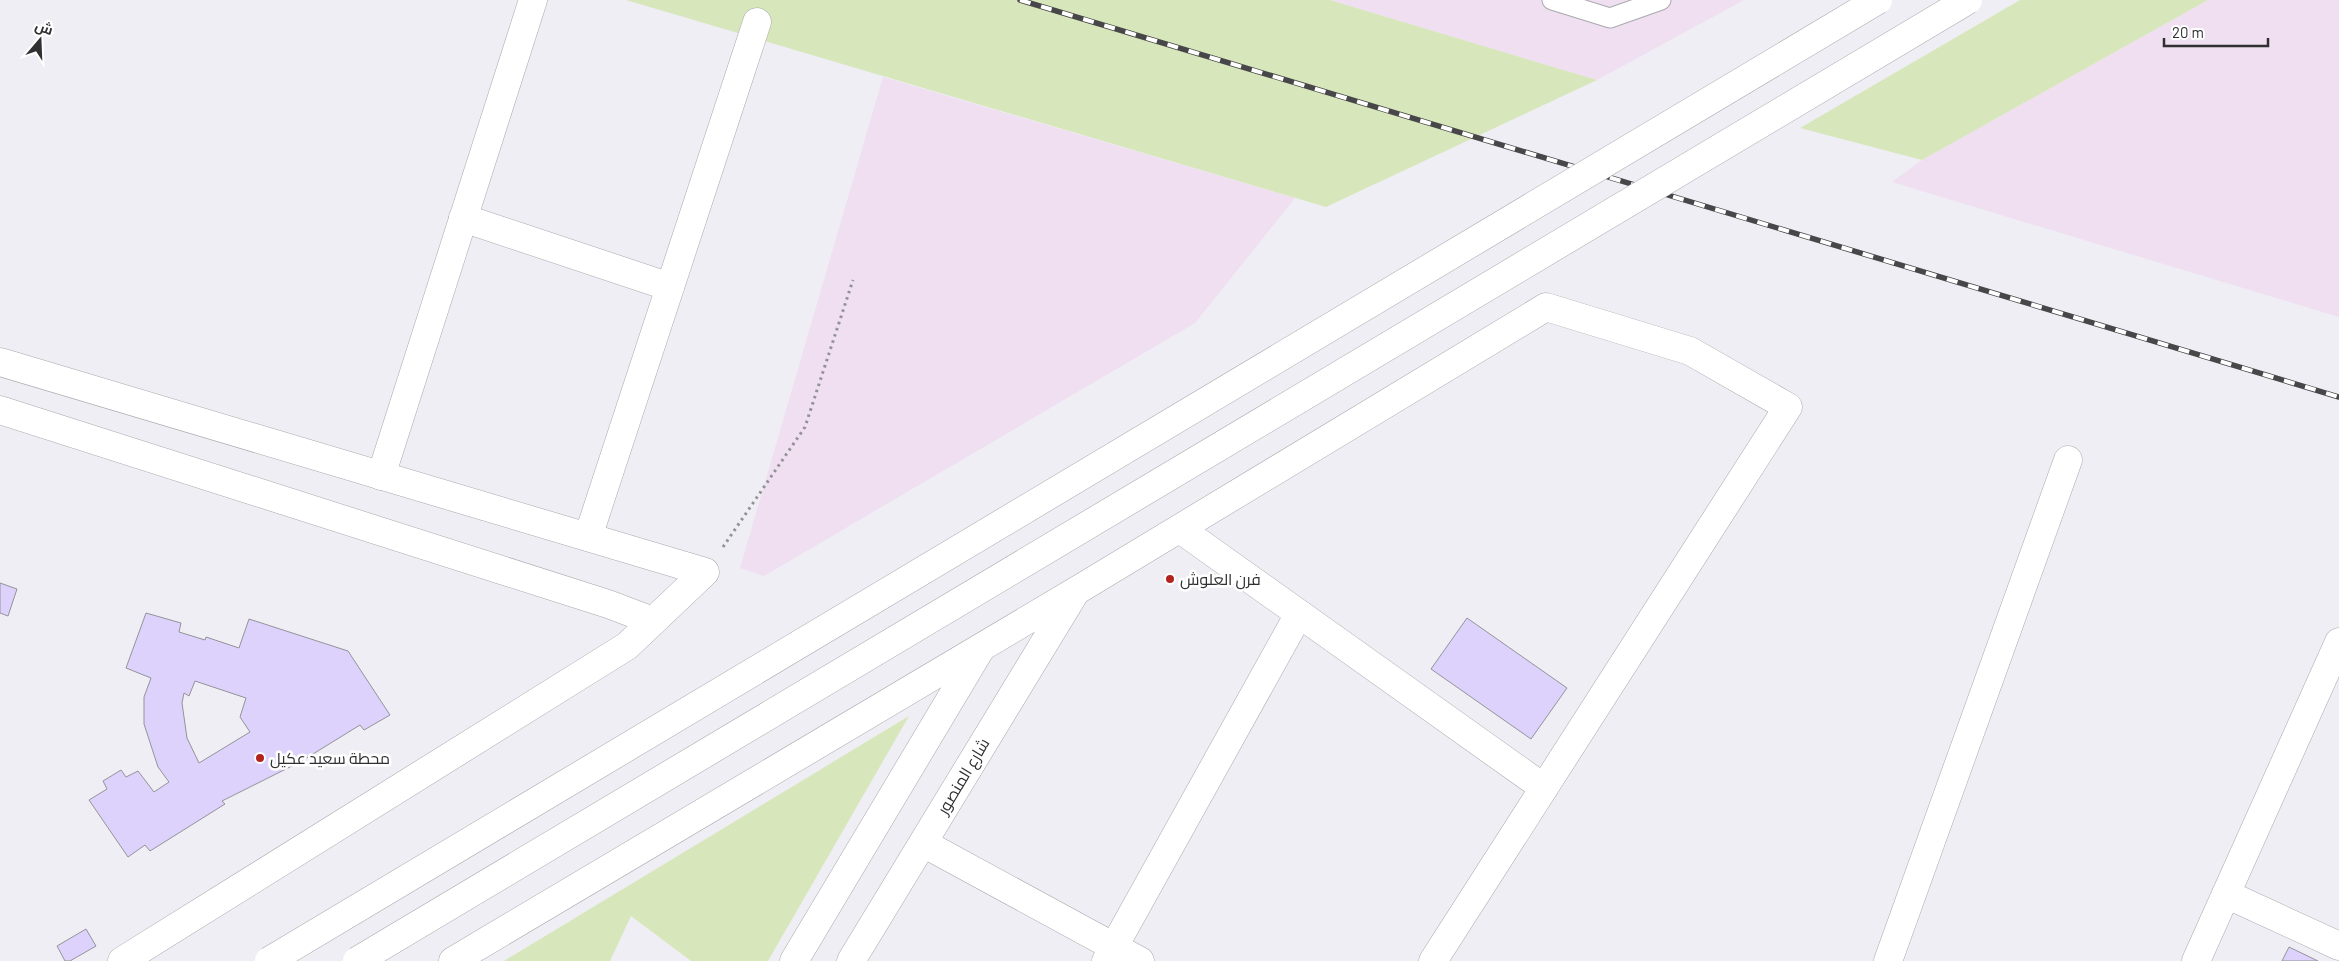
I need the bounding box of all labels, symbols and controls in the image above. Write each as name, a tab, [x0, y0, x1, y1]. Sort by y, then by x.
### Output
north arrow	[15, 15, 65, 65]
scale bar	[2164, 15, 2268, 47]
text: ش	[33, 16, 56, 39]
text: 20 m	[2172, 23, 2204, 41]
place label: فرن العلوش	[1180, 569, 1261, 590]
marker: فرن العلوش	[1164, 573, 1176, 585]
street label: شارع المنصور	[932, 734, 995, 820]
place label: محطة سعيد عكيل	[270, 748, 390, 769]
marker: محطة سعيد عكيل	[254, 752, 266, 764]

